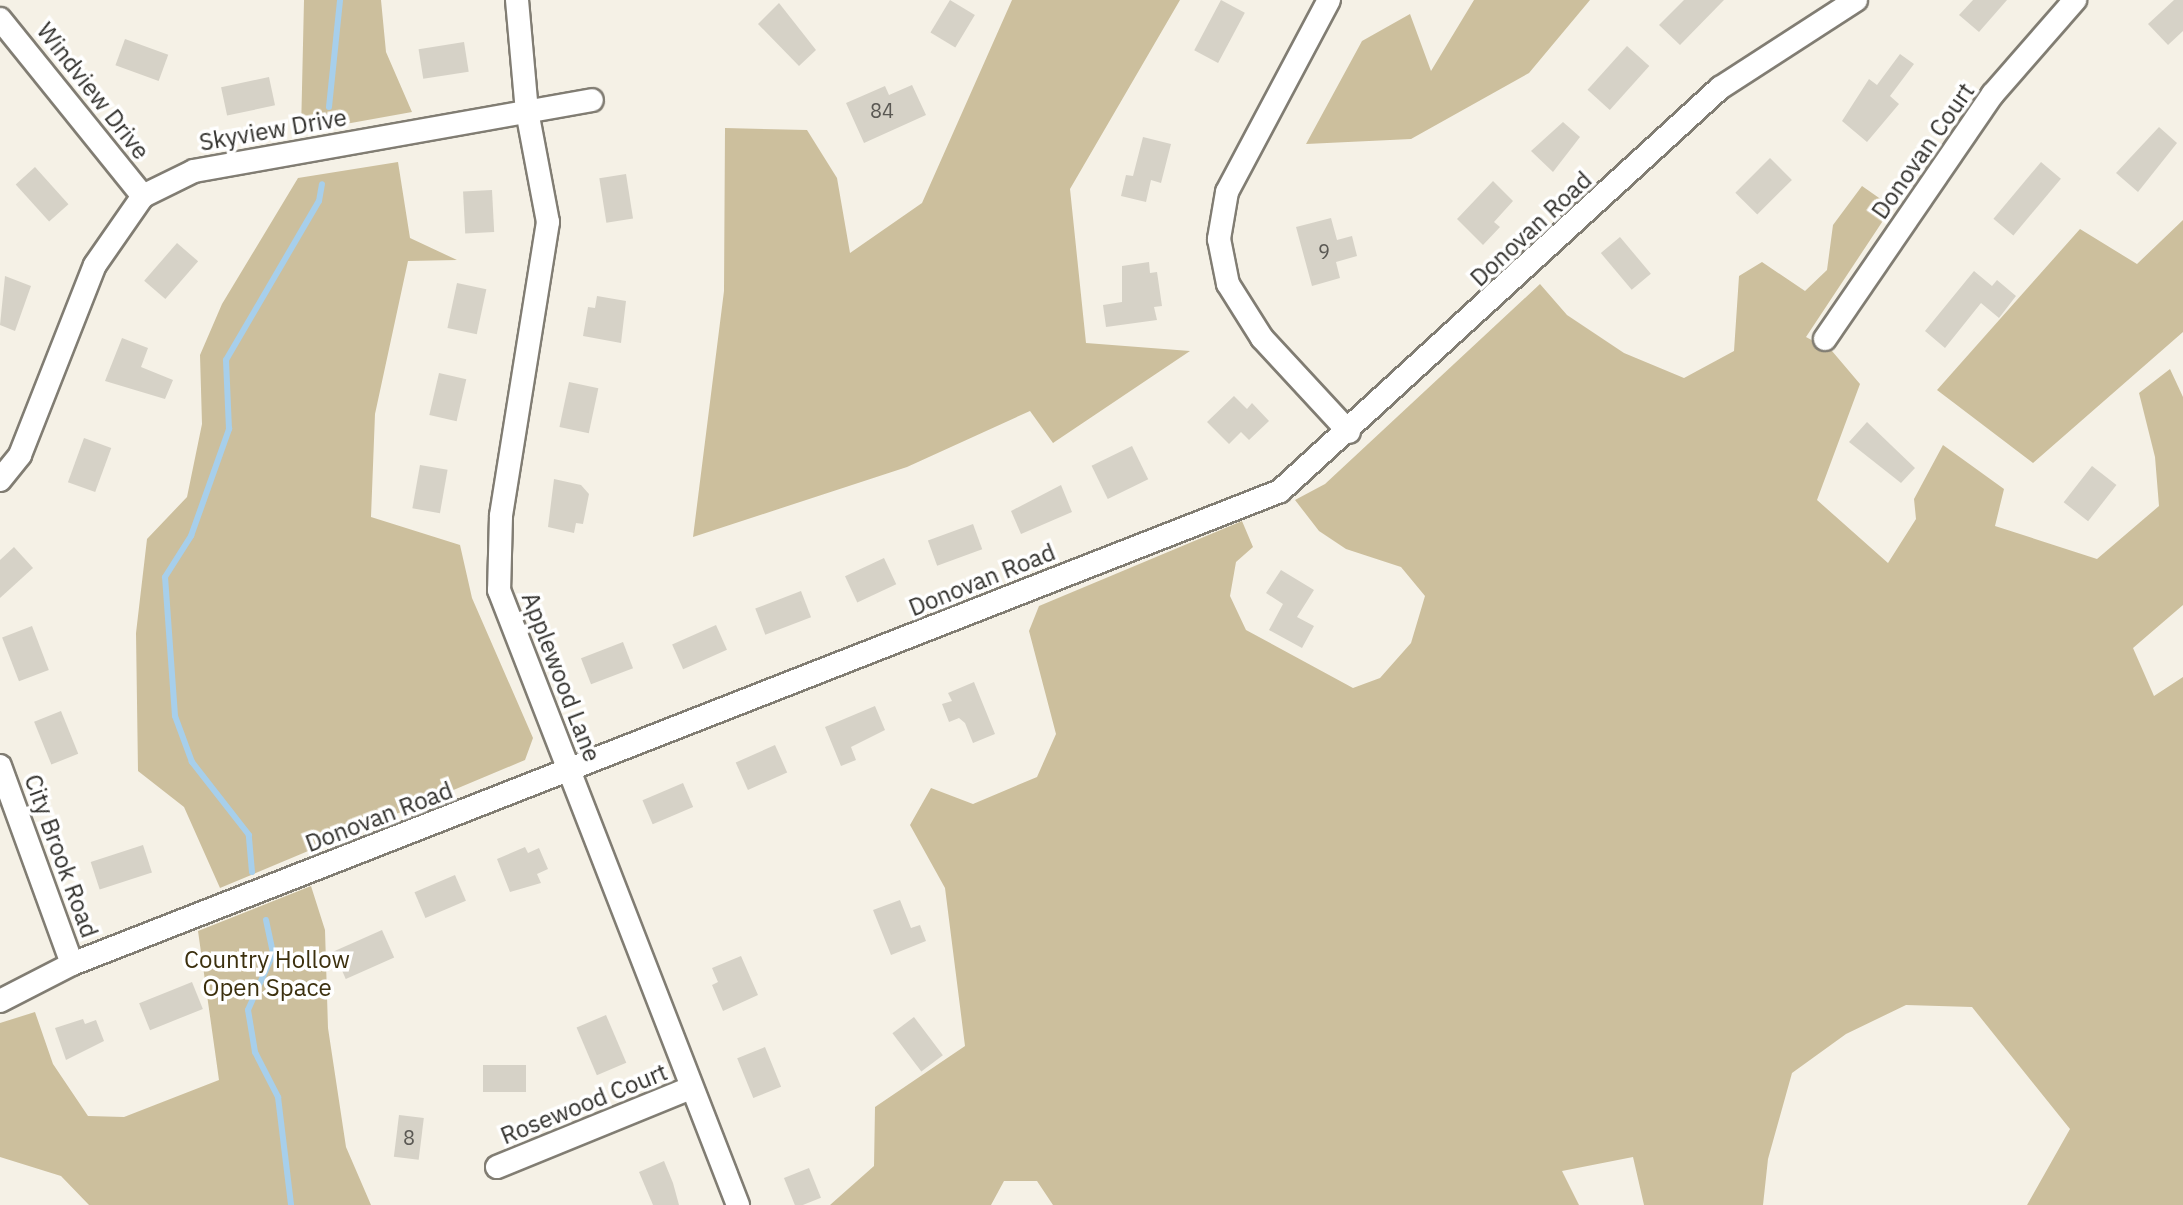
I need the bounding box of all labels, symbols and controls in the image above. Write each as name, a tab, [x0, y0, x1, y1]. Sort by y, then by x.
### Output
street label: Windview Drive	[31, 17, 155, 165]
street label: Donovan Court	[1865, 77, 1981, 225]
house number: 84	[870, 98, 894, 122]
street label: Skyview Drive	[197, 103, 349, 157]
street label: Donovan Road	[1464, 166, 1598, 292]
house number: 9	[1318, 239, 1330, 263]
street label: Donovan Road	[905, 538, 1059, 622]
street label: Applewood Lane	[515, 588, 607, 766]
street label: City Brook Road	[18, 770, 104, 942]
street label: Donovan Road	[301, 776, 457, 858]
park label: Country Hollow Open Space	[184, 946, 350, 1002]
street label: Rosewood Court	[496, 1057, 672, 1151]
house number: 8	[403, 1125, 415, 1149]

